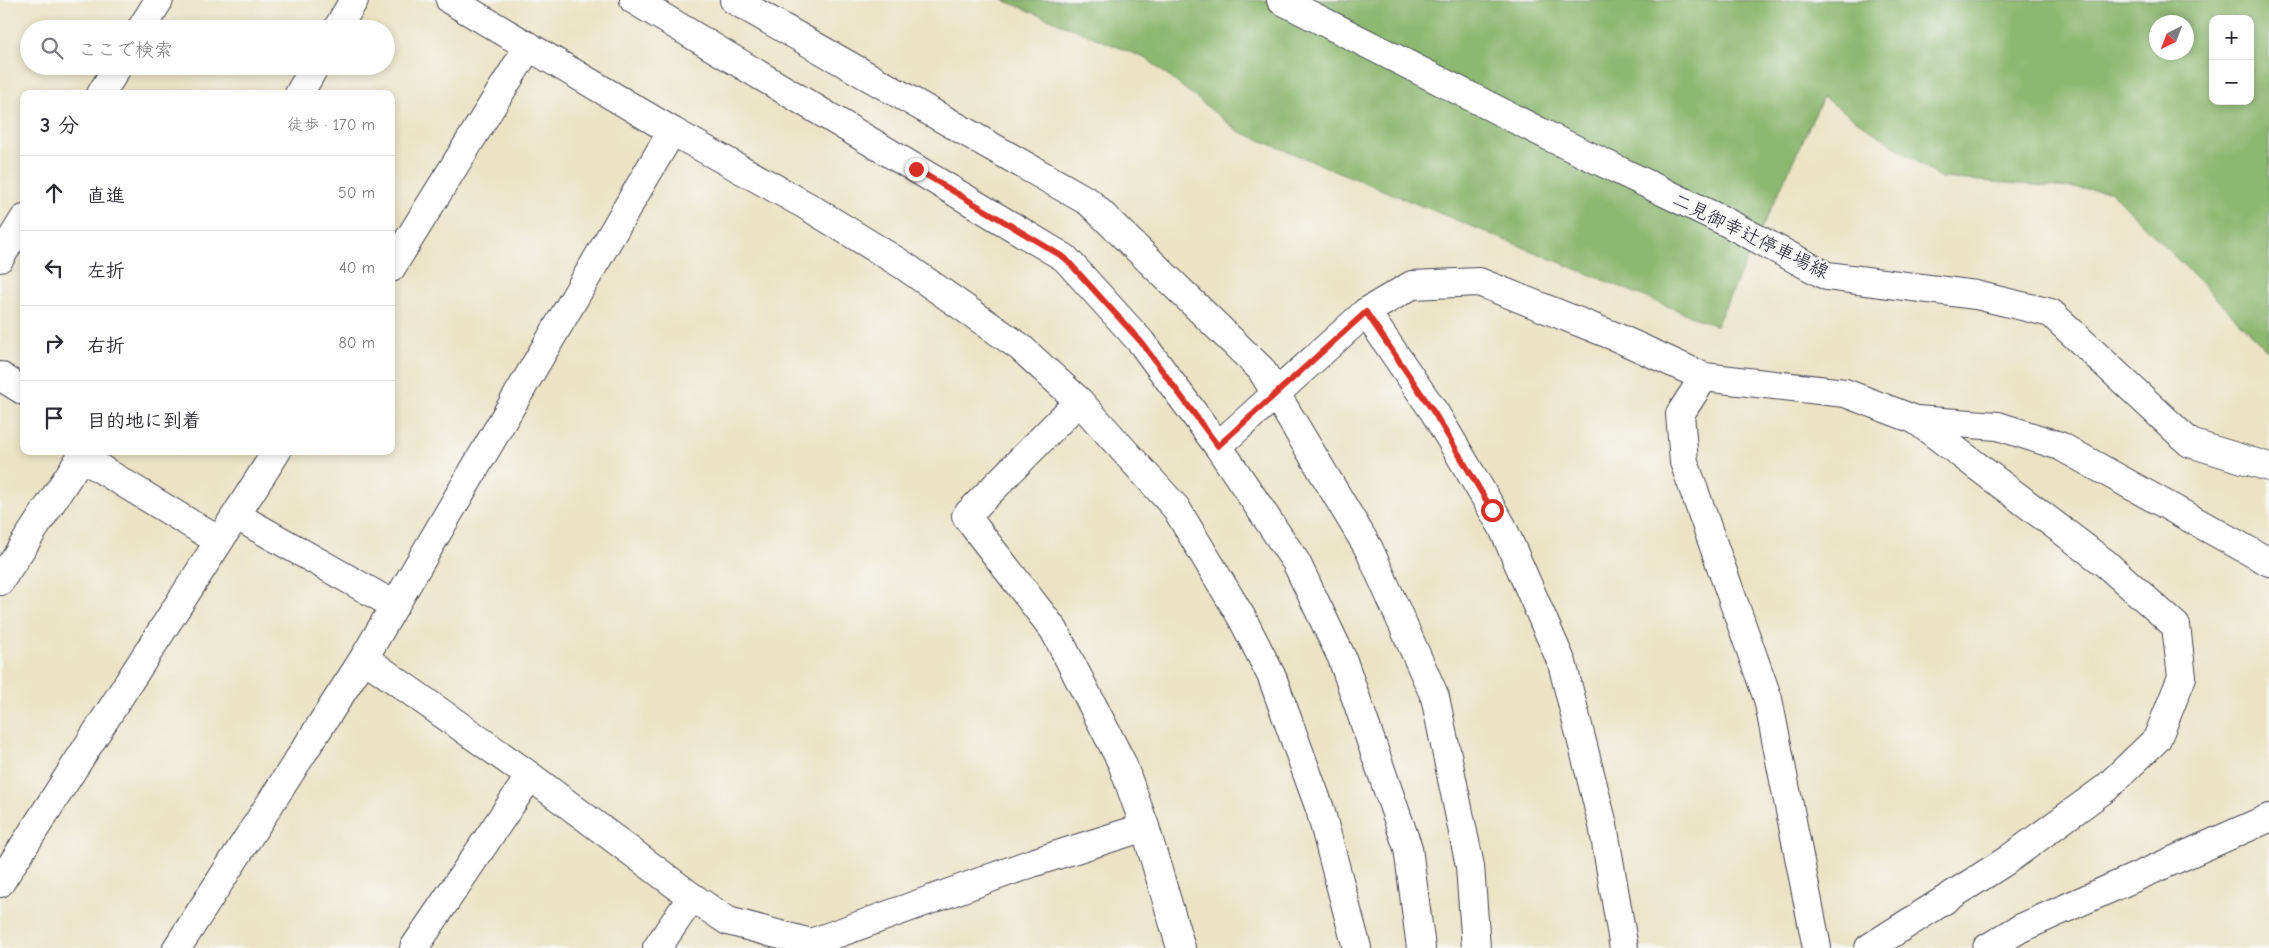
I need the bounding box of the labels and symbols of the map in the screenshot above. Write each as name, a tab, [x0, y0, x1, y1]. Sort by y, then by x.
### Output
north arrow	[2149, 15, 2194, 60]
route end	[905, 158, 928, 181]
street label: 二見御幸辻停車場線	[1669, 189, 1832, 283]
route start	[1481, 499, 1504, 522]

